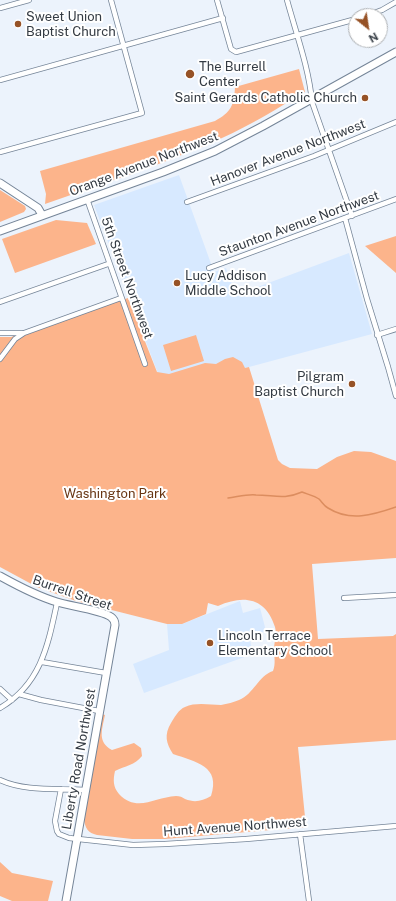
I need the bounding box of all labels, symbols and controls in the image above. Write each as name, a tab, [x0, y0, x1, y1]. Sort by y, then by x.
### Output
north arrow	[348, 8, 388, 48]
place label: Sweet Union Baptist Church	[26, 9, 116, 40]
marker: Sweet Union Baptist Church	[13, 19, 23, 29]
text: N	[367, 30, 380, 45]
place label: The Burrell Center	[199, 59, 266, 90]
marker: The Burrell Center	[184, 68, 196, 80]
place label: Saint Gerards Catholic Church	[174, 90, 357, 106]
marker: Saint Gerards Catholic Church	[360, 93, 370, 103]
street label: Hanover Avenue Northwest	[208, 116, 368, 190]
street label: Orange Avenue Northwest	[67, 128, 221, 200]
street label: Staunton Avenue Northwest	[217, 188, 381, 260]
street label: 5th Street Northwest	[98, 215, 156, 341]
place label: Lucy Addison Middle School	[185, 268, 271, 299]
marker: Lucy Addison Middle School	[172, 278, 182, 288]
place label: Pilgram Baptist Church	[254, 369, 344, 400]
marker: Pilgram Baptist Church	[347, 379, 357, 389]
park label: Washington Park	[64, 486, 166, 502]
street label: Burrell Street	[30, 572, 114, 614]
place label: Lincoln Terrace Elementary School	[218, 628, 332, 659]
marker: Lincoln Terrace Elementary School	[205, 638, 215, 648]
street label: Liberty Road Northwest	[59, 687, 99, 831]
street label: Hunt Avenue Northwest	[163, 814, 307, 840]

